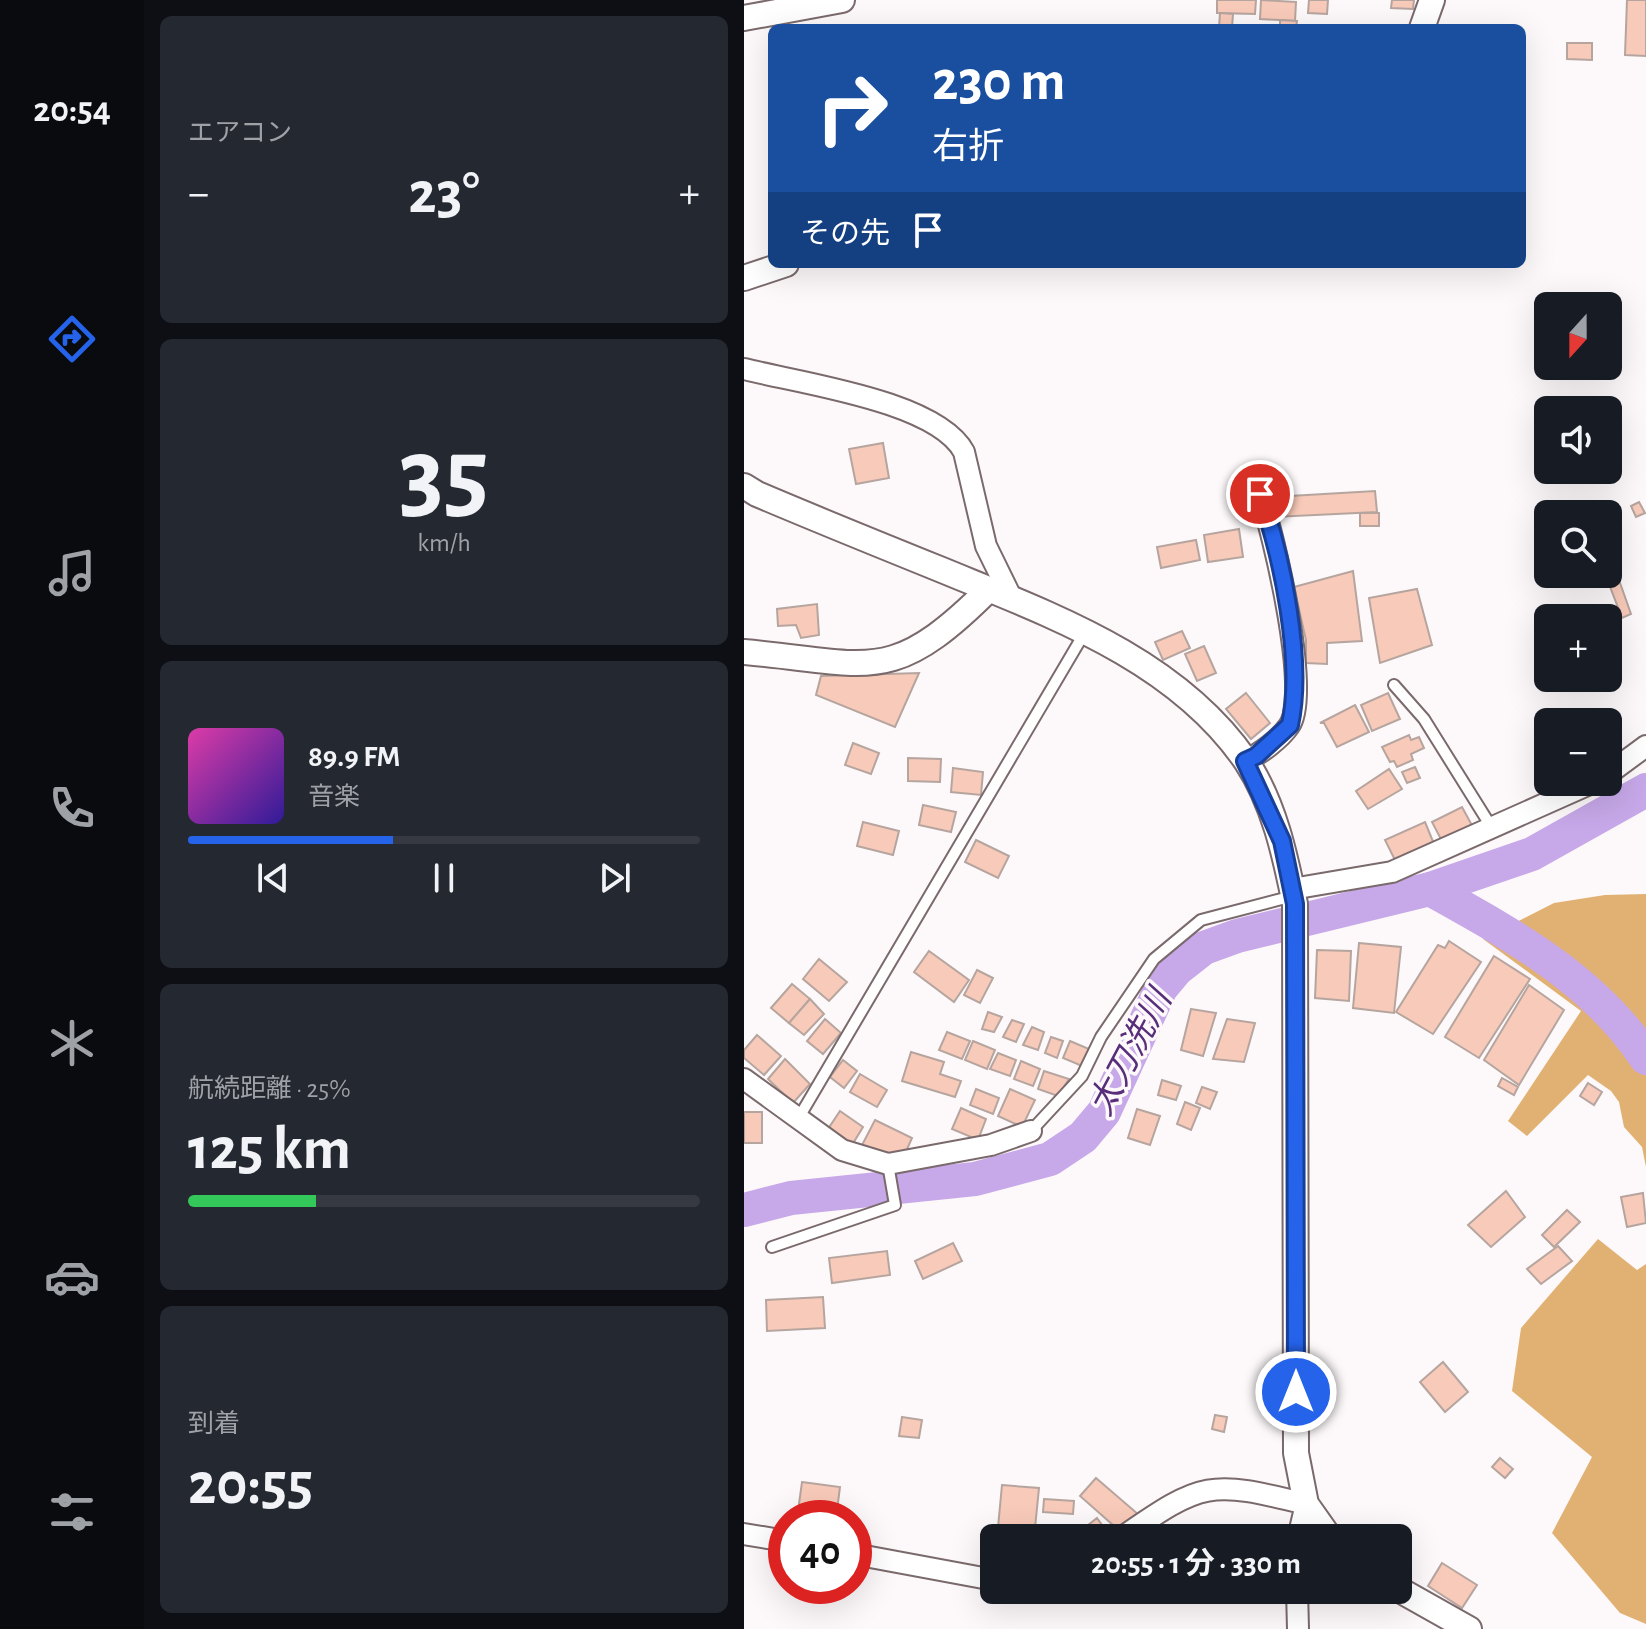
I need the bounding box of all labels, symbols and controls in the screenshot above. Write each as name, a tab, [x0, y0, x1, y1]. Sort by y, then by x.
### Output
text: 230 m	[932, 54, 1065, 110]
icon: right	[800, 56, 904, 160]
text: 20:54	[33, 92, 111, 128]
text: エアコン	[188, 120, 292, 146]
text: 右折	[932, 129, 1004, 165]
text: 23°	[408, 164, 480, 224]
text: −	[188, 172, 209, 216]
text: +	[679, 172, 700, 216]
icon: arrive	[906, 208, 950, 252]
text: その先	[800, 219, 890, 249]
north arrow	[1534, 292, 1622, 380]
map controls	[1534, 292, 1622, 796]
icon: directions	[44, 311, 100, 367]
button: sound	[1534, 396, 1622, 484]
text: 35	[399, 424, 489, 528]
pin	[1226, 460, 1294, 528]
icon: arrive	[1238, 472, 1282, 516]
button: search	[1534, 500, 1622, 588]
text: km/h	[417, 530, 471, 556]
icon: music	[44, 545, 100, 601]
button: +	[1534, 604, 1622, 692]
button: −	[1534, 708, 1622, 796]
text: 89.9 FM	[308, 742, 400, 772]
icon: phone	[44, 780, 100, 836]
text: 音楽	[308, 784, 360, 810]
icon: previous	[251, 856, 295, 900]
icon: pause	[422, 856, 466, 900]
icon: next	[593, 856, 637, 900]
water label: 太刀洗川	[1082, 981, 1179, 1121]
icon: climate	[44, 1015, 100, 1071]
text: 航続距離 · 25%	[188, 1076, 351, 1102]
text: 125 km	[188, 1120, 351, 1180]
icon: car	[44, 1249, 100, 1305]
position arrow	[1254, 1350, 1338, 1434]
text: 到着	[188, 1411, 240, 1437]
text: 20:55	[188, 1455, 313, 1515]
icon: filters	[44, 1484, 100, 1540]
speed limit sign: 40	[768, 1500, 872, 1604]
text: 20:55 · 1 分 · 330 m	[1091, 1549, 1301, 1579]

